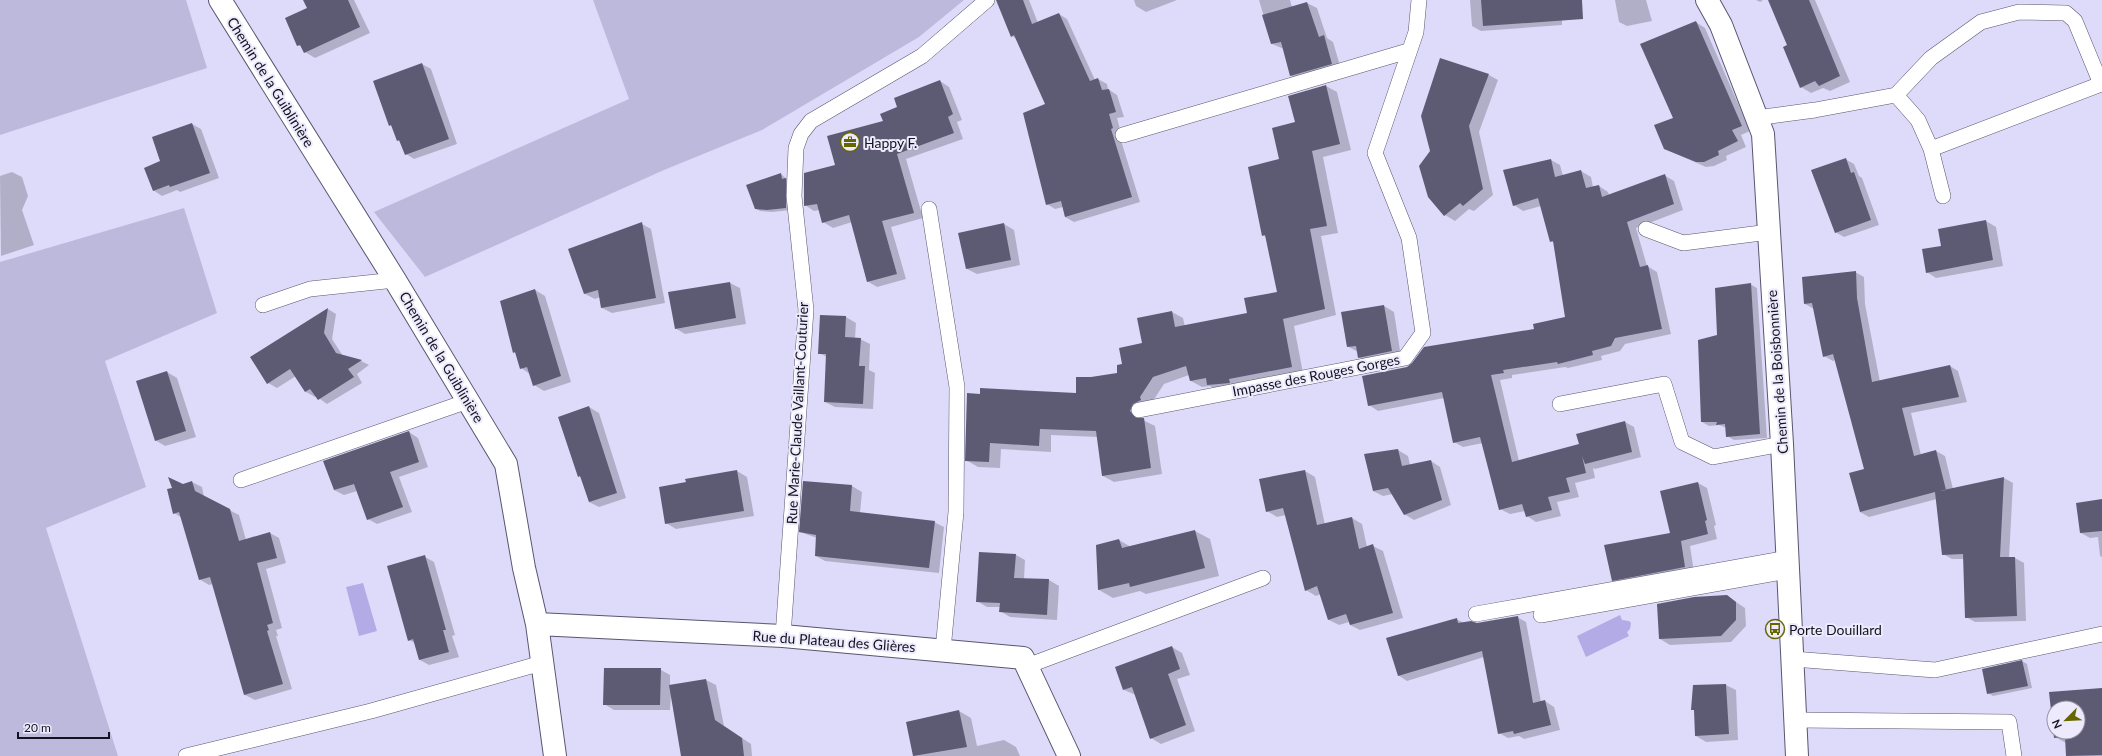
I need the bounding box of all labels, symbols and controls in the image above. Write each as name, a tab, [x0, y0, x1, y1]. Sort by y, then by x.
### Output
street label: Chemin de la Guiblinière	[224, 14, 318, 150]
office icon: Happy F.	[839, 131, 861, 153]
place label: Happy F.	[864, 134, 917, 151]
street label: Chemin de la Guiblinière	[396, 288, 488, 426]
street label: Chemin de la Boisbonnière	[1763, 290, 1791, 454]
street label: Rue Marie-Claude Vaillant-Couturier	[783, 301, 811, 525]
street label: Impasse des Rouges Gorges	[1231, 350, 1401, 400]
bus stop icon: Porte Douillard	[1764, 618, 1786, 640]
place label: Porte Douillard	[1789, 621, 1882, 638]
street label: Rue du Plateau des Glières	[752, 627, 916, 655]
north arrow	[2046, 700, 2086, 740]
scale bar	[18, 714, 109, 740]
text: N	[2049, 718, 2064, 731]
text: 20 m	[24, 720, 51, 735]

